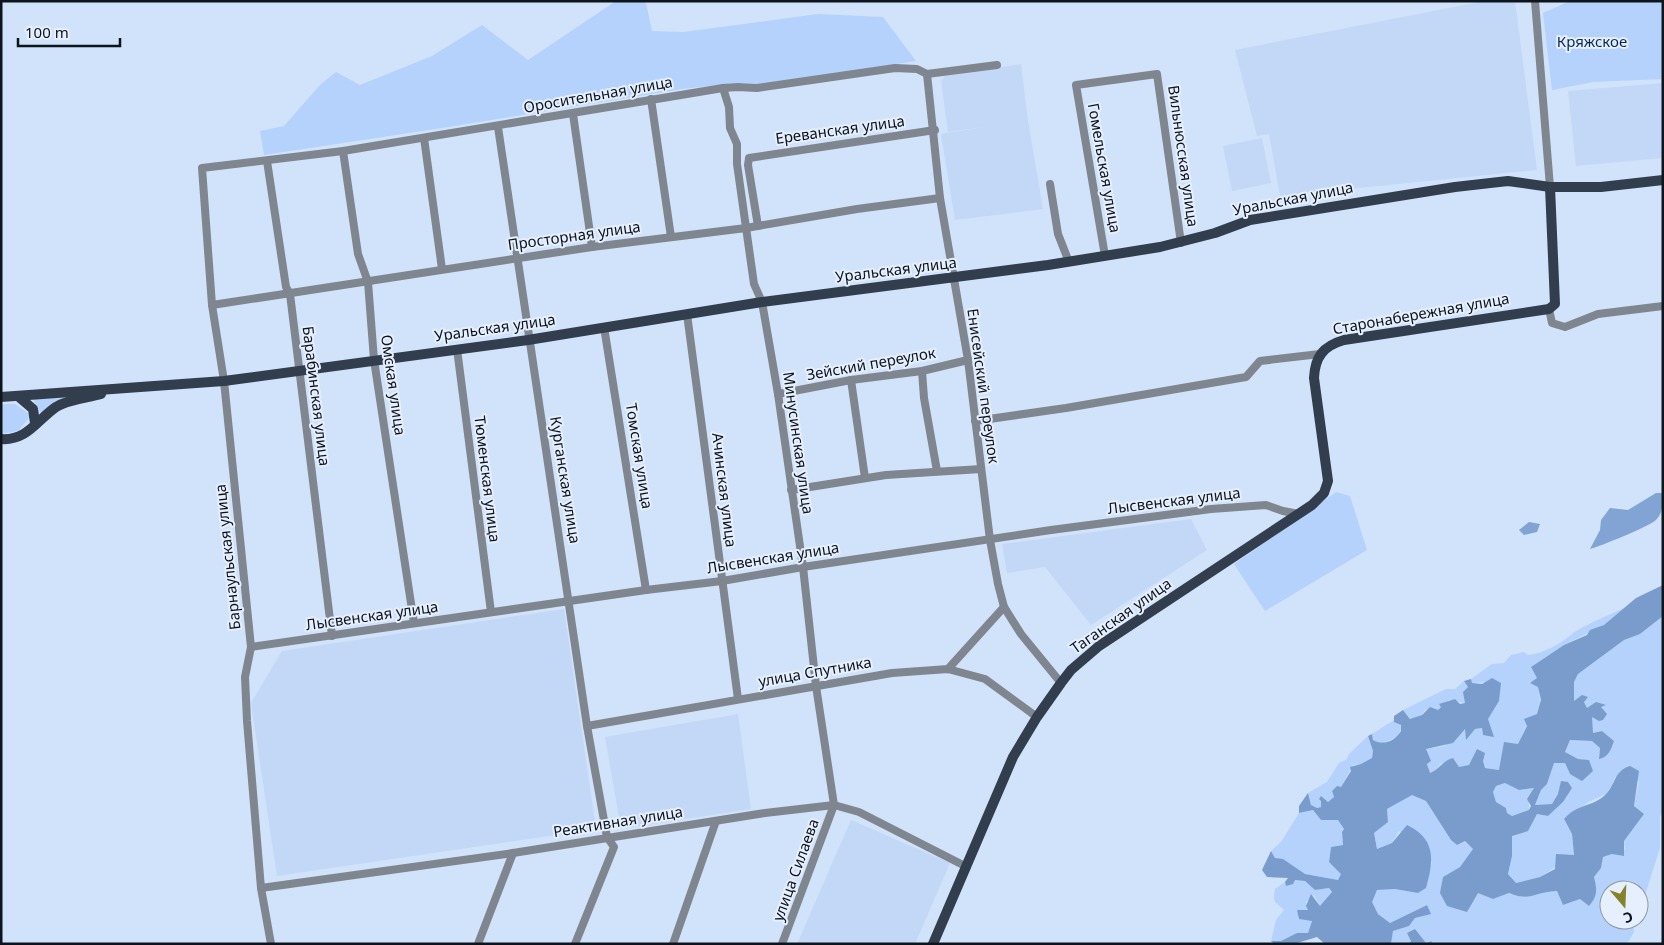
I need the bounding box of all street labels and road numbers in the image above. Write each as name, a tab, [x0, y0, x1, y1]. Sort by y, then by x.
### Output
street label: Оросительная улица	[522, 71, 674, 117]
street label: Вильнюсская улица	[1164, 84, 1204, 228]
street label: Гомельская улица	[1084, 101, 1126, 234]
street label: Ереванская улица	[774, 110, 906, 148]
street label: Уральская улица	[1231, 177, 1355, 219]
street label: Просторная улица	[506, 216, 642, 254]
street label: Уральская улица	[834, 252, 958, 286]
street label: Старонабережная улица	[1331, 288, 1511, 338]
street label: Енисейский переулок	[963, 307, 1005, 465]
street label: Уральская улица	[433, 309, 557, 345]
street label: Барабинская улица	[298, 325, 336, 467]
street label: Омская улица	[377, 333, 411, 436]
street label: Зейский переулок	[805, 342, 937, 384]
street label: Минусинская улица	[779, 370, 819, 515]
street label: Томская улица	[622, 402, 658, 510]
street label: Тюменская улица	[470, 414, 506, 543]
street label: Курганская улица	[546, 415, 586, 545]
street label: Ачинская улица	[708, 432, 742, 548]
street label: Лысвенская улица	[1106, 482, 1241, 518]
street label: Барнаульская улица	[209, 483, 245, 631]
street label: Лысвенская улица	[705, 537, 840, 577]
street label: Таганская улица	[1066, 573, 1175, 657]
street label: Лысвенская улица	[304, 596, 439, 634]
street label: улица Спутника	[757, 651, 873, 691]
street label: Реактивная улица	[552, 801, 684, 841]
street label: улица Силаева	[767, 816, 823, 924]

